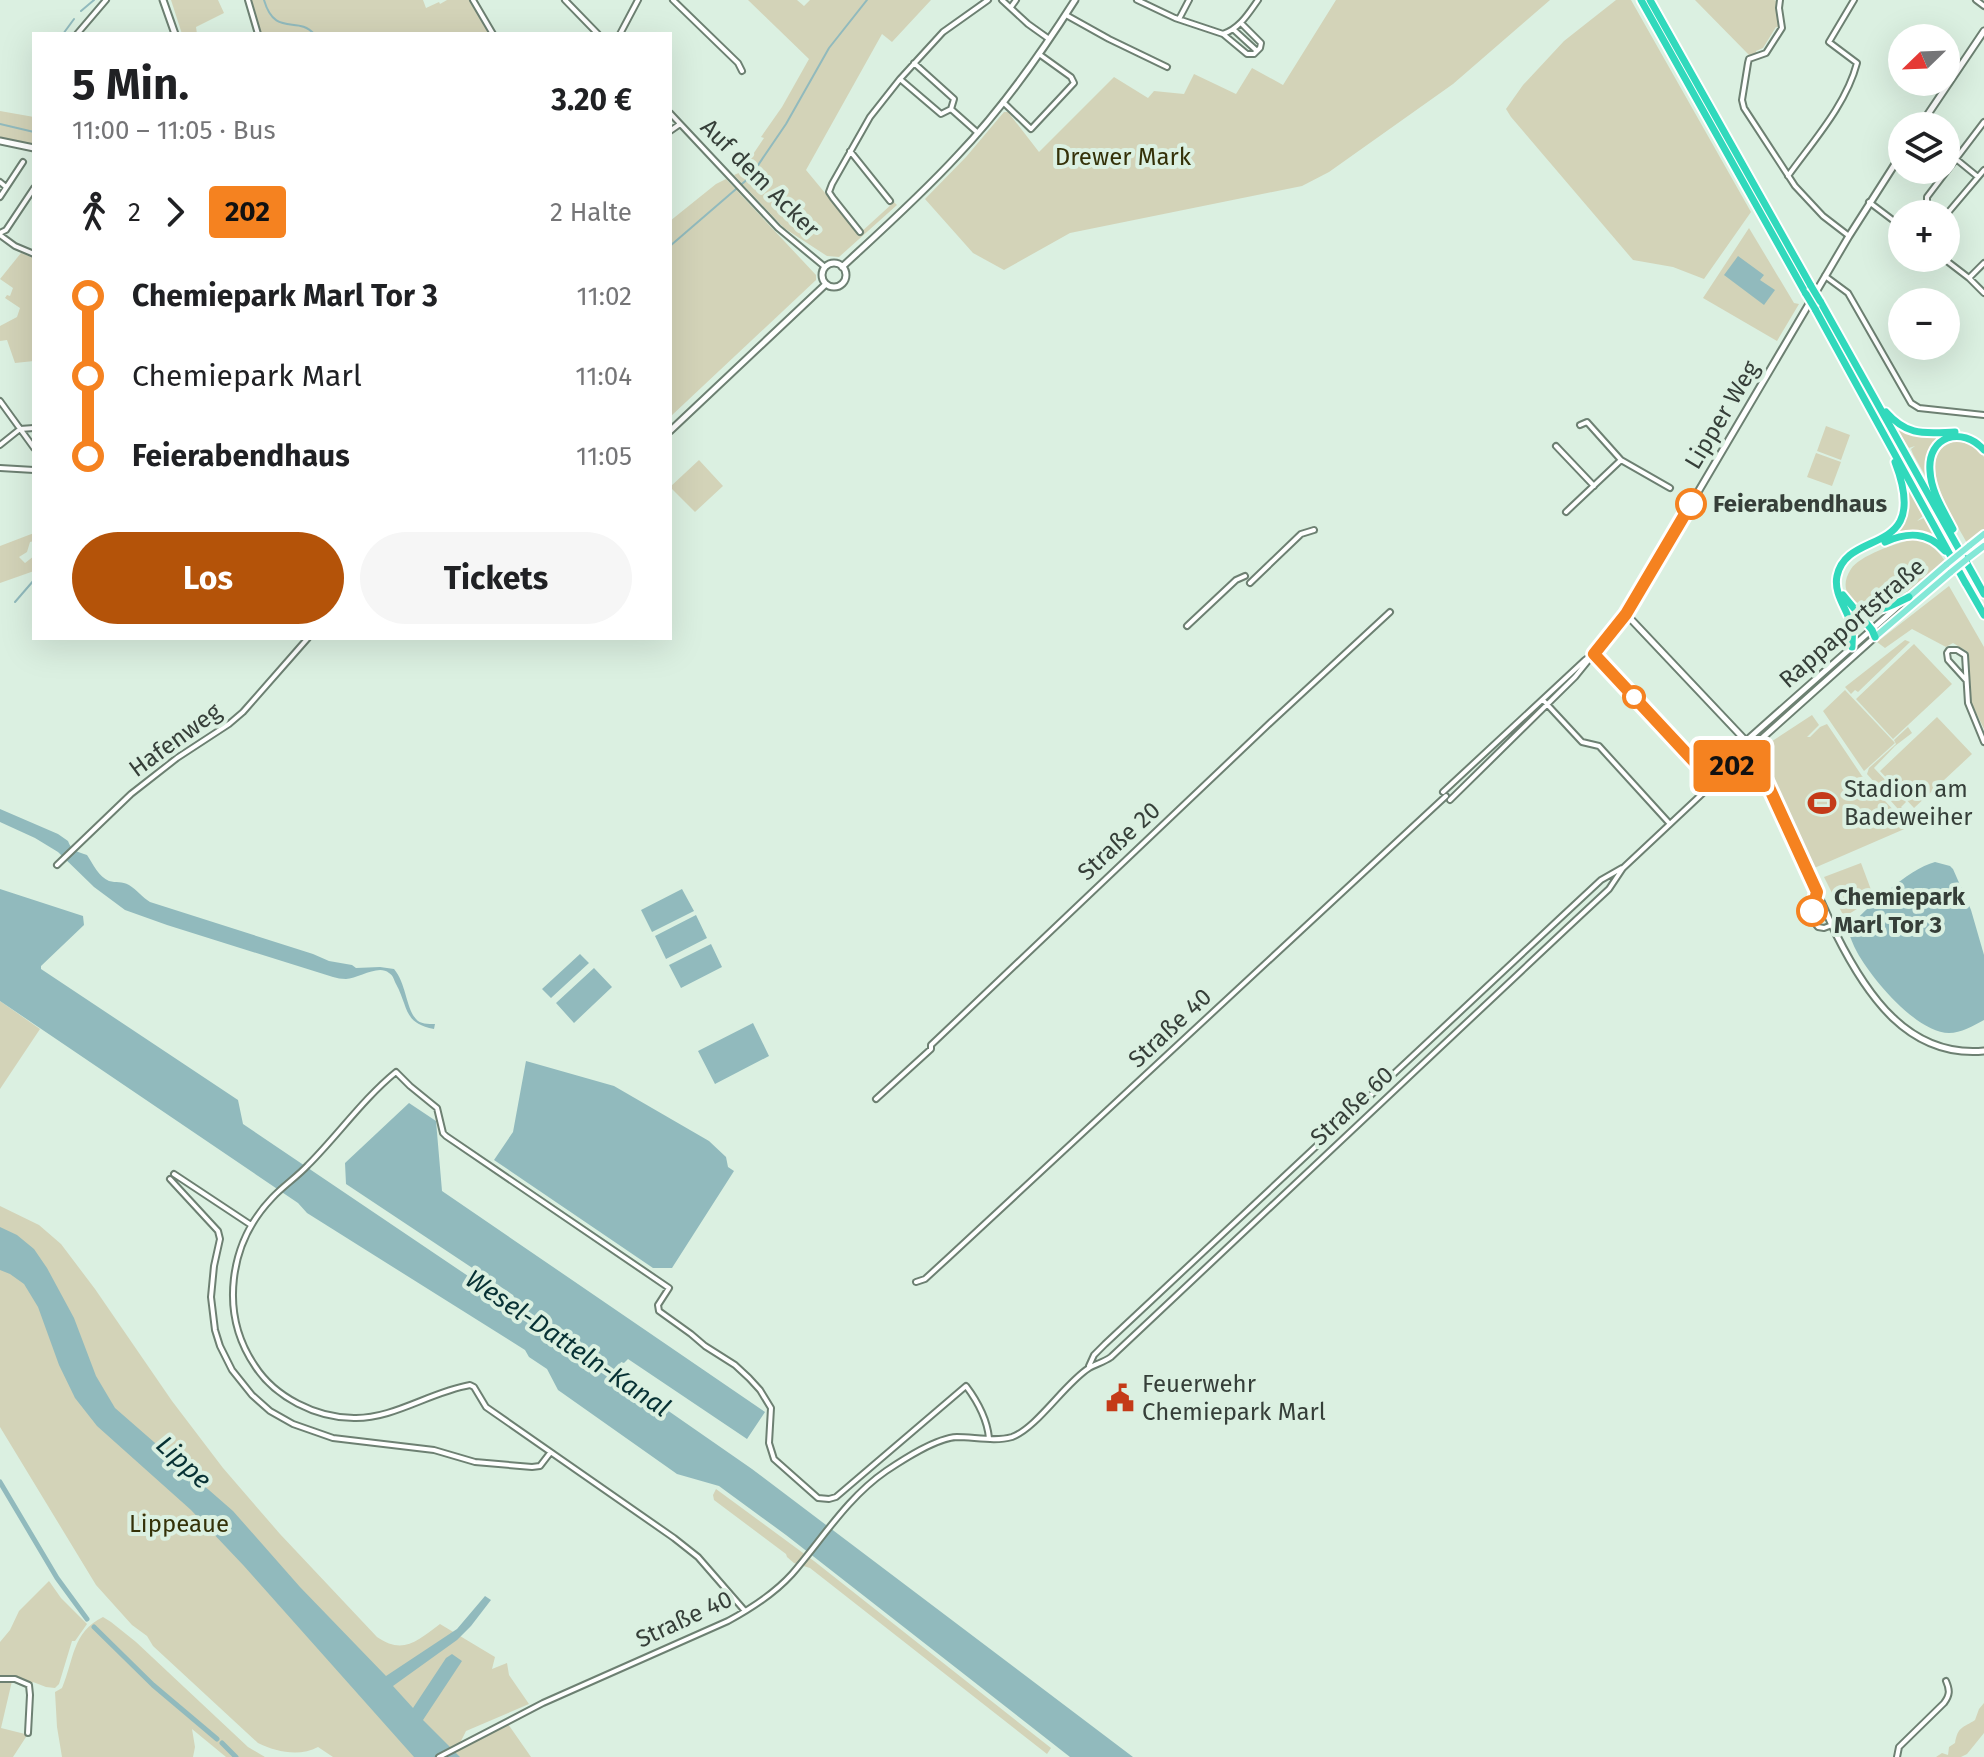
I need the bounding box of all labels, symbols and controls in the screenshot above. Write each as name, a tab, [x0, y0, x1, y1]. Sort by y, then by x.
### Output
north arrow	[1888, 24, 1960, 96]
map controls	[1888, 24, 1960, 360]
text: 5 Min.	[72, 58, 189, 111]
text: 3.20 €	[551, 82, 632, 118]
button: layers	[1888, 112, 1960, 184]
street label: Auf dem Acker	[695, 113, 826, 244]
text: 11:00 – 11:05 · Bus	[72, 115, 276, 146]
park label: Drewer Mark	[1055, 143, 1192, 171]
icon: walk	[72, 190, 116, 234]
icon: forward	[153, 190, 197, 234]
text: 202	[225, 195, 270, 228]
text: 2	[128, 197, 141, 228]
text: 2 Halte	[550, 197, 632, 228]
button: +	[1888, 200, 1960, 272]
text: Chemiepark Marl Tor 3	[132, 278, 438, 314]
text: 11:02	[577, 281, 632, 312]
button: −	[1888, 288, 1960, 360]
street label: Lipper Weg	[1679, 355, 1765, 474]
text: Chemiepark Marl	[132, 358, 362, 394]
text: 11:04	[575, 361, 632, 392]
text: Feierabendhaus	[132, 438, 350, 474]
text: 11:05	[576, 441, 632, 472]
marker: Feierabendhaus	[1676, 489, 1706, 519]
place label: Feierabendhaus	[1713, 490, 1888, 518]
button: Los	[72, 532, 344, 624]
button: Tickets	[360, 532, 632, 624]
street label: Rappaportstraße	[1774, 552, 1930, 694]
unlabelled marker	[1623, 686, 1645, 708]
street label: Hafenweg	[123, 697, 227, 783]
line badge: 202	[1686, 740, 1778, 792]
text: 202	[1709, 749, 1755, 782]
place label: Stadion am Badeweiher	[1844, 775, 1973, 831]
sports icon: Stadion am Badeweiher	[1807, 788, 1837, 818]
street label: Straße 20	[1072, 796, 1166, 886]
place label: Chemiepark Marl Tor 3	[1834, 883, 1966, 939]
marker: Chemiepark Marl Tor 3	[1797, 896, 1827, 926]
street label: Straße 40	[1123, 983, 1217, 1073]
street label: Straße 60	[1305, 1061, 1399, 1151]
water label: Wesel-Datteln-Kanal	[460, 1263, 676, 1423]
place label: Feuerwehr Chemiepark Marl	[1142, 1370, 1326, 1426]
public building icon: Feuerwehr Chemiepark Marl	[1105, 1383, 1135, 1413]
water label: Lippe	[150, 1429, 217, 1495]
park label: Lippeaue	[129, 1510, 229, 1538]
street label: Straße 40	[631, 1585, 737, 1653]

